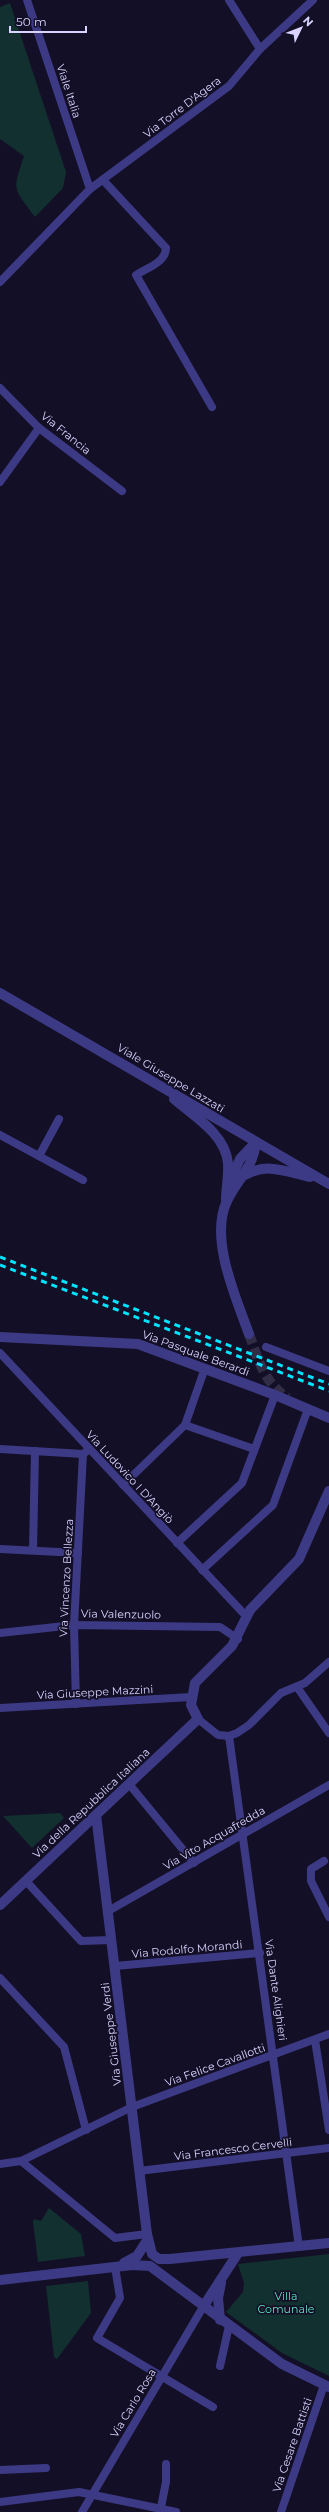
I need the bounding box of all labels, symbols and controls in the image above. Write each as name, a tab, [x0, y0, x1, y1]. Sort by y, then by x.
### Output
scale bar	[10, 8, 86, 34]
north arrow	[281, 8, 321, 48]
text: N	[300, 13, 316, 29]
text: 50 m	[16, 14, 47, 29]
street label: Viale Italia	[54, 62, 84, 120]
street label: Via Torre D'Agera	[140, 73, 224, 141]
street label: Via Francia	[38, 409, 94, 457]
street label: Viale Giuseppe Lazzati	[115, 1040, 227, 1116]
street label: Via Pasquale Berardi	[140, 1327, 252, 1379]
street label: Via Ludovico I D'Angiò	[83, 1428, 177, 1527]
street label: Via Vincenzo Bellezza	[56, 1519, 76, 1637]
street label: Via Valenzuolo	[81, 1606, 161, 1622]
street label: Via Giuseppe Mazzini	[36, 1682, 154, 1702]
street label: Via della Repubblica Italiana	[29, 1745, 153, 1861]
street label: Via Vito Acquafredda	[160, 1803, 268, 1873]
street label: Via Rodolfo Morandi	[131, 1937, 243, 1961]
street label: Via Dante Alighieri	[262, 1938, 290, 2042]
street label: Via Giuseppe Verdi	[98, 1982, 124, 2086]
street label: Via Felice Cavallotti	[163, 2040, 267, 2090]
street label: Via Francesco Cervelli	[173, 2135, 293, 2163]
park label: Villa Comunale	[257, 2289, 315, 2316]
street label: Via Carlo Rosa	[107, 2366, 159, 2440]
street label: Via Cesare Battisti	[269, 2396, 315, 2494]

